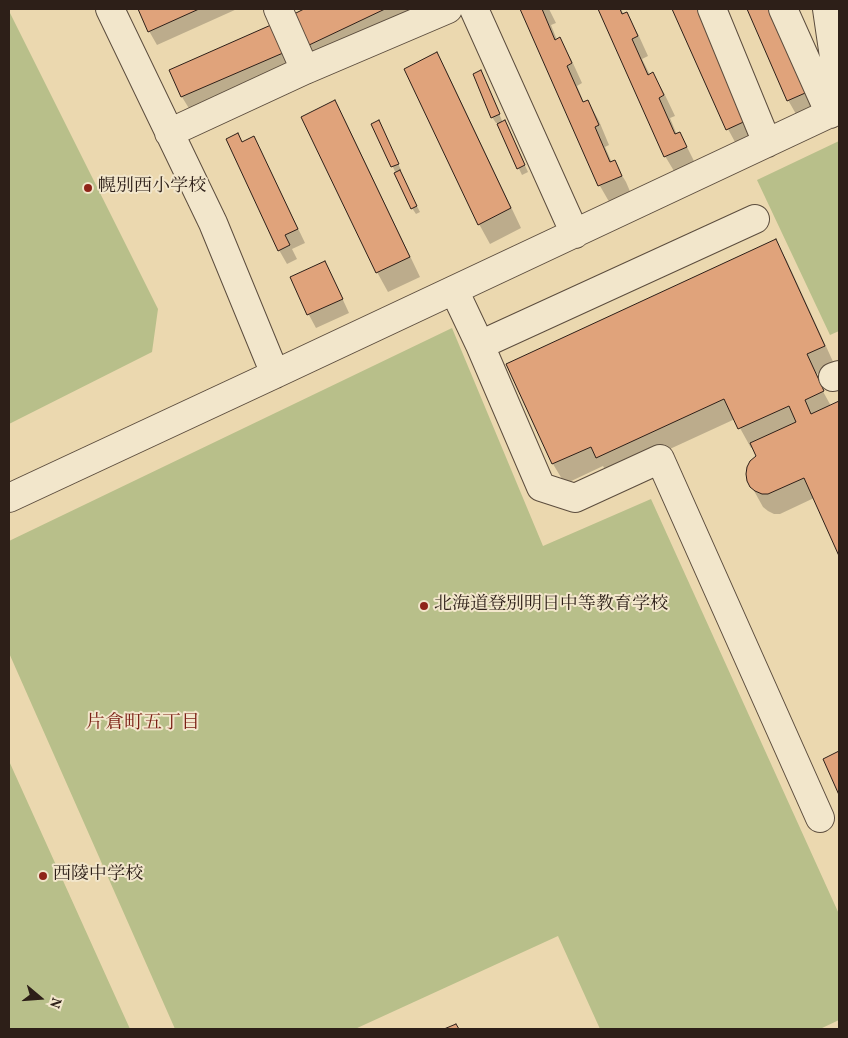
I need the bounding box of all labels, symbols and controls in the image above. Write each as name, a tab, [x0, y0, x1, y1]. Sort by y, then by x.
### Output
place label: 幌別西小学校	[98, 177, 206, 199]
marker: 幌別西小学校	[82, 182, 94, 194]
place label: 北海道登別明日中等教育学校	[434, 595, 668, 617]
marker: 北海道登別明日中等教育学校	[418, 600, 430, 612]
district label: 片倉町五丁目	[86, 714, 200, 736]
place label: 西陵中学校	[53, 865, 143, 887]
marker: 西陵中学校	[37, 870, 49, 882]
north arrow	[15, 973, 65, 1023]
text: N	[44, 995, 65, 1011]

